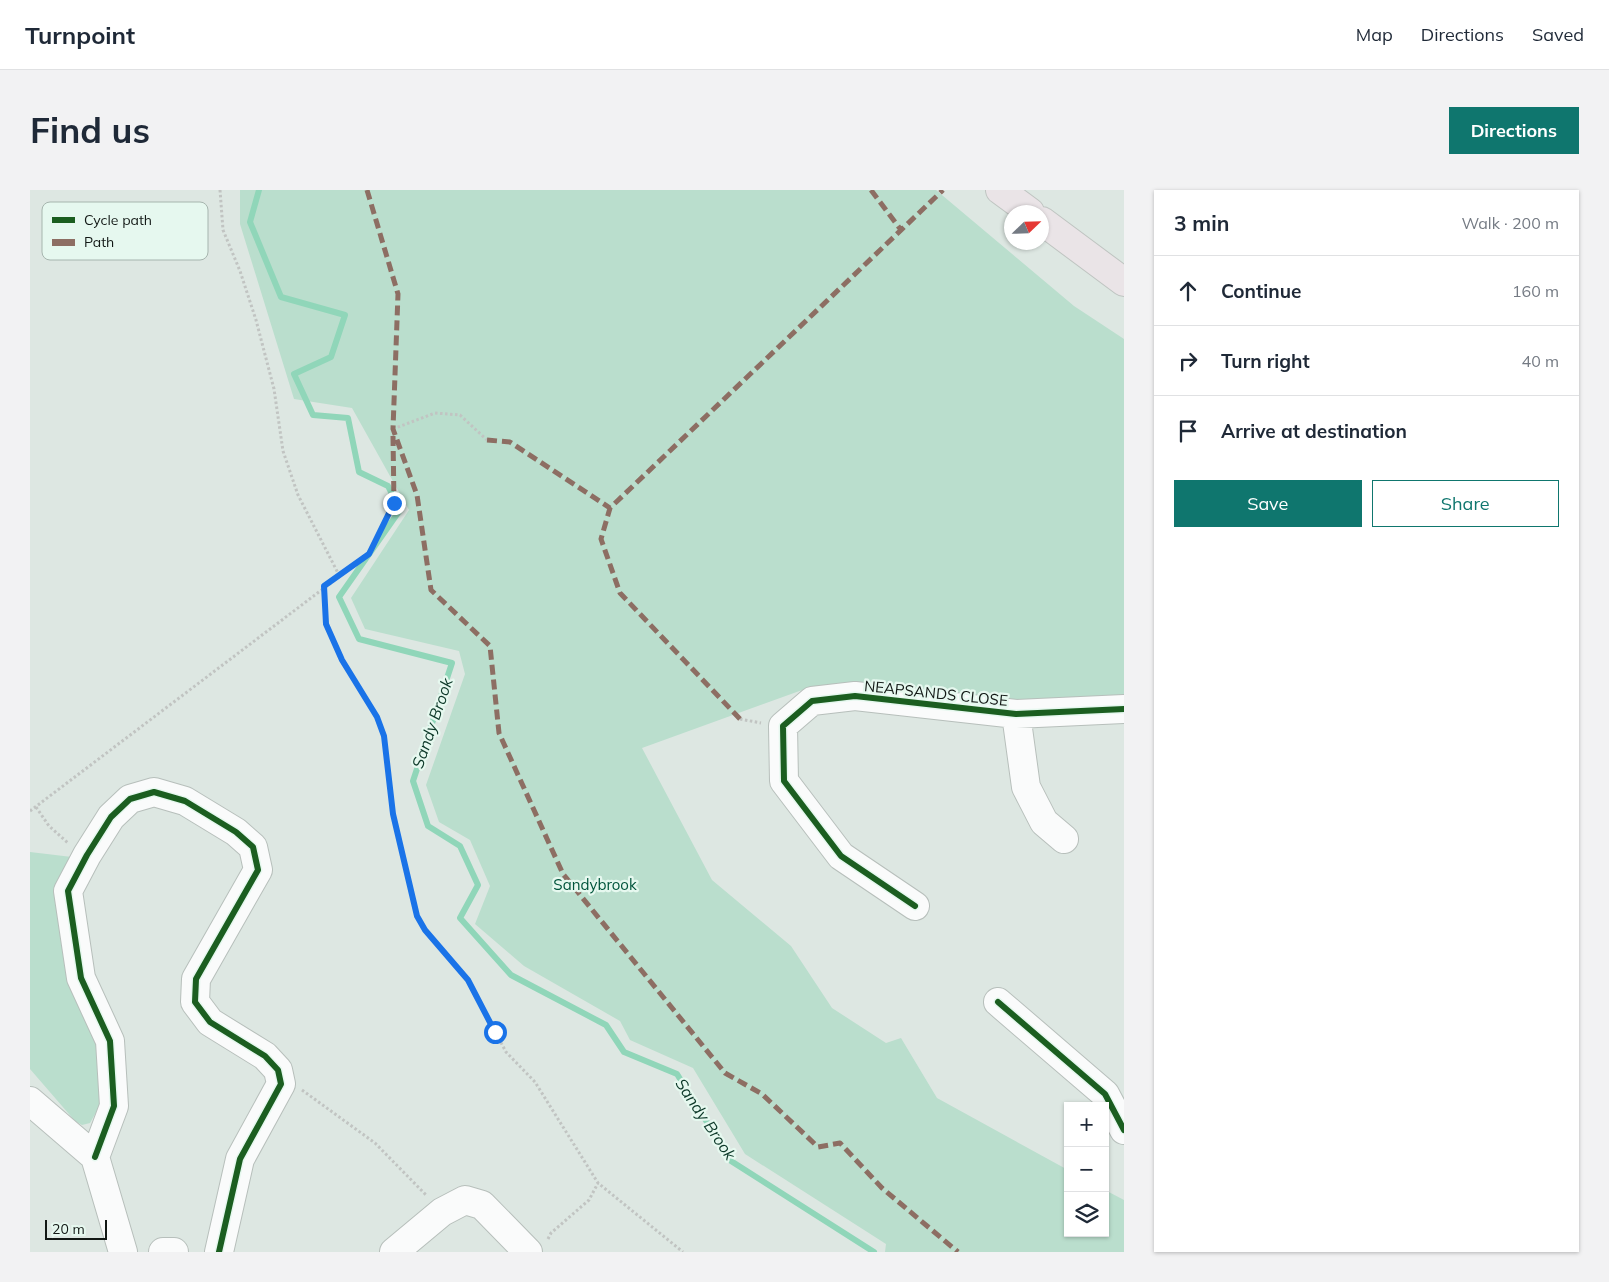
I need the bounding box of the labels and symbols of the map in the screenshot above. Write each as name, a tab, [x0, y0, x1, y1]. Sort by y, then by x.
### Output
legend	[42, 202, 208, 260]
north arrow	[1004, 205, 1049, 250]
text: Cycle path	[84, 211, 152, 229]
text: Path	[84, 233, 114, 251]
route end	[383, 492, 406, 515]
water label: Sandy Brook	[407, 674, 457, 771]
street label: NEAPSANDS CLOSE	[863, 676, 1009, 710]
park label: Sandybrook	[553, 875, 637, 894]
route start	[484, 1021, 507, 1044]
water label: Sandy Brook	[671, 1074, 741, 1164]
scale bar	[45, 1217, 108, 1240]

